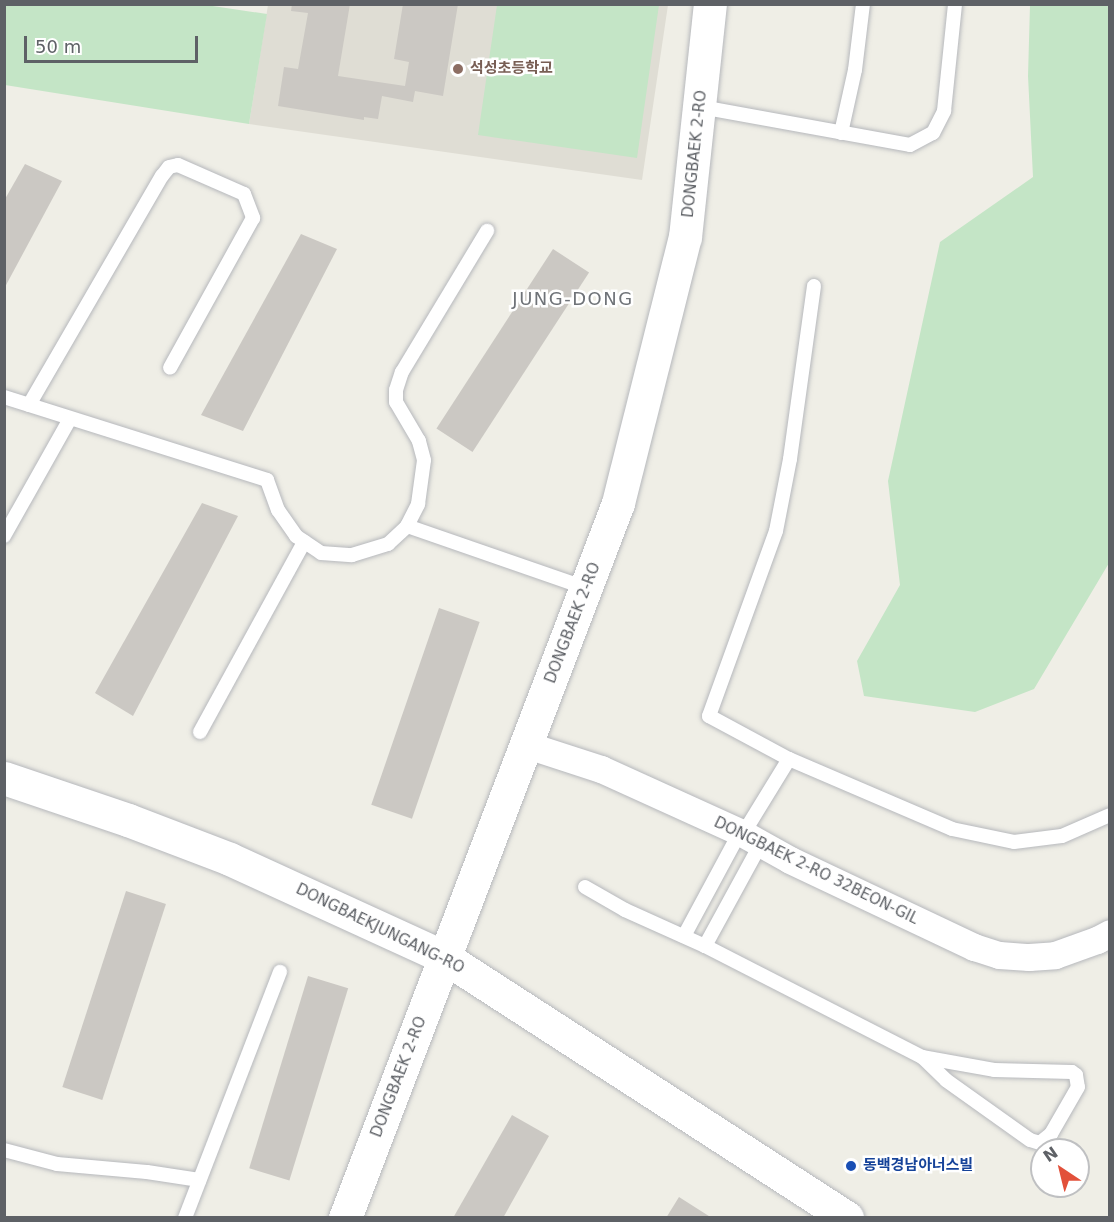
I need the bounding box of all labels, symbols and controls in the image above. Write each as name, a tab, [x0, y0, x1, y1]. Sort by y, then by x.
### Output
scale bar	[27, 24, 201, 62]
text: 50 m	[35, 36, 81, 57]
place label: 석성초등학교	[470, 60, 553, 78]
marker: 석성초등학교	[451, 62, 465, 76]
street label: DONGBAEK 2-RO	[679, 89, 711, 219]
district label: JUNG-DONG	[512, 288, 634, 310]
street label: DONGBAEK 2-RO	[542, 560, 604, 686]
street label: DONGBAEK 2-RO 32BEON-GIL	[711, 814, 921, 928]
street label: DONGBAEKJUNGANG-RO	[293, 880, 467, 978]
street label: DONGBAEK 2-RO	[368, 1014, 430, 1140]
north arrow	[1030, 1138, 1090, 1198]
text: N	[1040, 1143, 1061, 1166]
place label: 동백경남아너스빌	[863, 1157, 973, 1175]
marker: 동백경남아너스빌	[844, 1159, 858, 1173]

